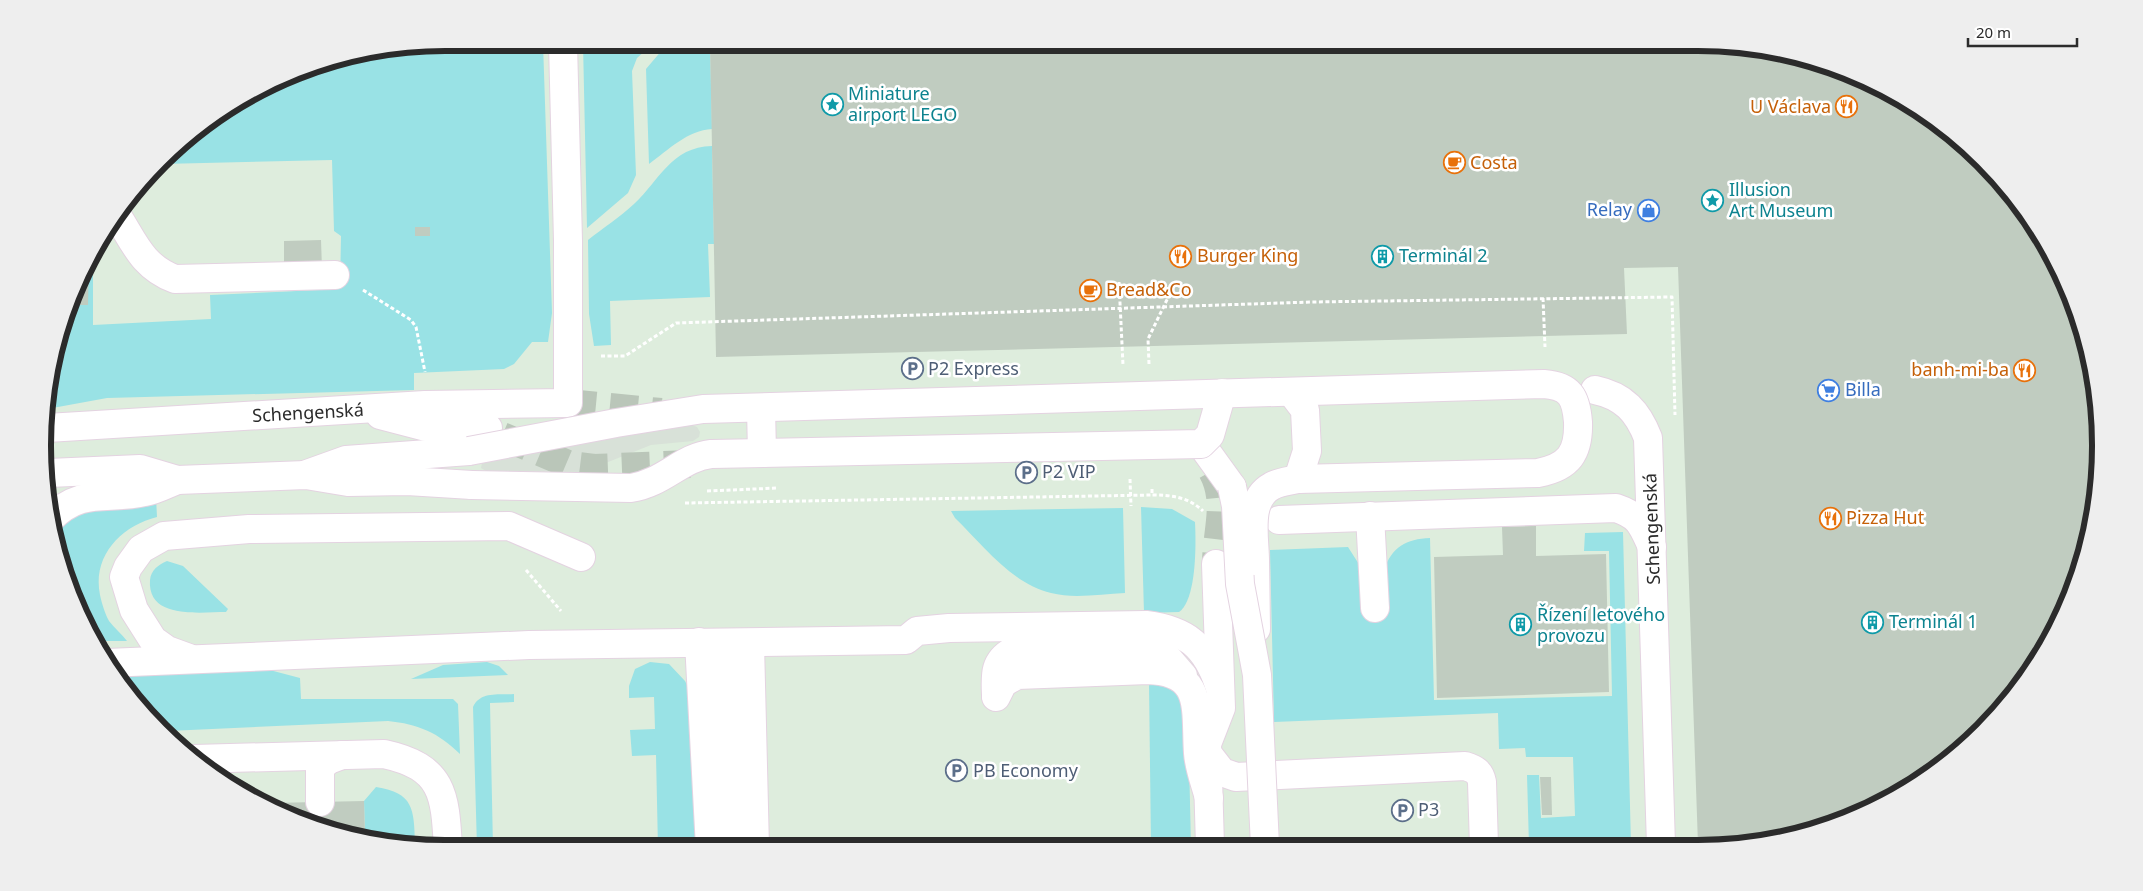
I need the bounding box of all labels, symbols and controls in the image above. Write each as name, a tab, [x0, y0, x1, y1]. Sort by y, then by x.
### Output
scale bar	[1968, 15, 2077, 47]
text: 20 m	[1976, 22, 2011, 42]
place label: Miniature airport LEGO	[848, 81, 957, 126]
place icon: Miniature airport LEGO	[820, 92, 844, 116]
place label: U Václava	[1750, 94, 1831, 118]
restaurant icon: U Václava	[1835, 95, 1859, 119]
place label: Costa	[1470, 150, 1517, 174]
cafe icon: Costa	[1442, 151, 1466, 175]
place label: Illusion Art Museum	[1729, 177, 1833, 222]
place icon: Illusion Art Museum	[1701, 188, 1725, 212]
place label: Relay	[1587, 197, 1633, 221]
shop icon: Relay	[1636, 198, 1660, 222]
place label: Burger King	[1197, 243, 1298, 267]
place label: Terminál 2	[1399, 243, 1488, 267]
restaurant icon: Burger King	[1169, 244, 1193, 268]
building icon: Terminál 2	[1371, 244, 1395, 268]
place label: Bread&Co	[1106, 277, 1192, 301]
cafe icon: Bread&Co	[1078, 278, 1102, 302]
place label: P2 Express	[928, 356, 1019, 380]
parking icon: P2 Express	[900, 357, 924, 381]
place label: banh-mi-ba	[1911, 357, 2009, 381]
restaurant icon: banh-mi-ba	[2013, 358, 2037, 382]
place label: Billa	[1845, 377, 1881, 401]
supermarket icon: Billa	[1817, 378, 1841, 402]
street label: Schengenská	[252, 397, 364, 427]
place label: P2 VIP	[1042, 459, 1096, 483]
parking icon: P2 VIP	[1014, 460, 1038, 484]
street label: Schengenská	[1637, 473, 1665, 585]
place label: Pizza Hut	[1846, 505, 1925, 529]
restaurant icon: Pizza Hut	[1818, 506, 1842, 530]
place label: Řízení letového provozu	[1537, 602, 1665, 647]
place label: Terminál 1	[1889, 609, 1978, 633]
building icon: Terminál 1	[1861, 610, 1885, 634]
building icon: Řízení letového provozu	[1509, 613, 1533, 637]
place label: PB Economy	[973, 758, 1079, 782]
parking icon: PB Economy	[945, 759, 969, 783]
place label: P3	[1418, 797, 1439, 821]
parking icon: P3	[1390, 798, 1414, 822]

